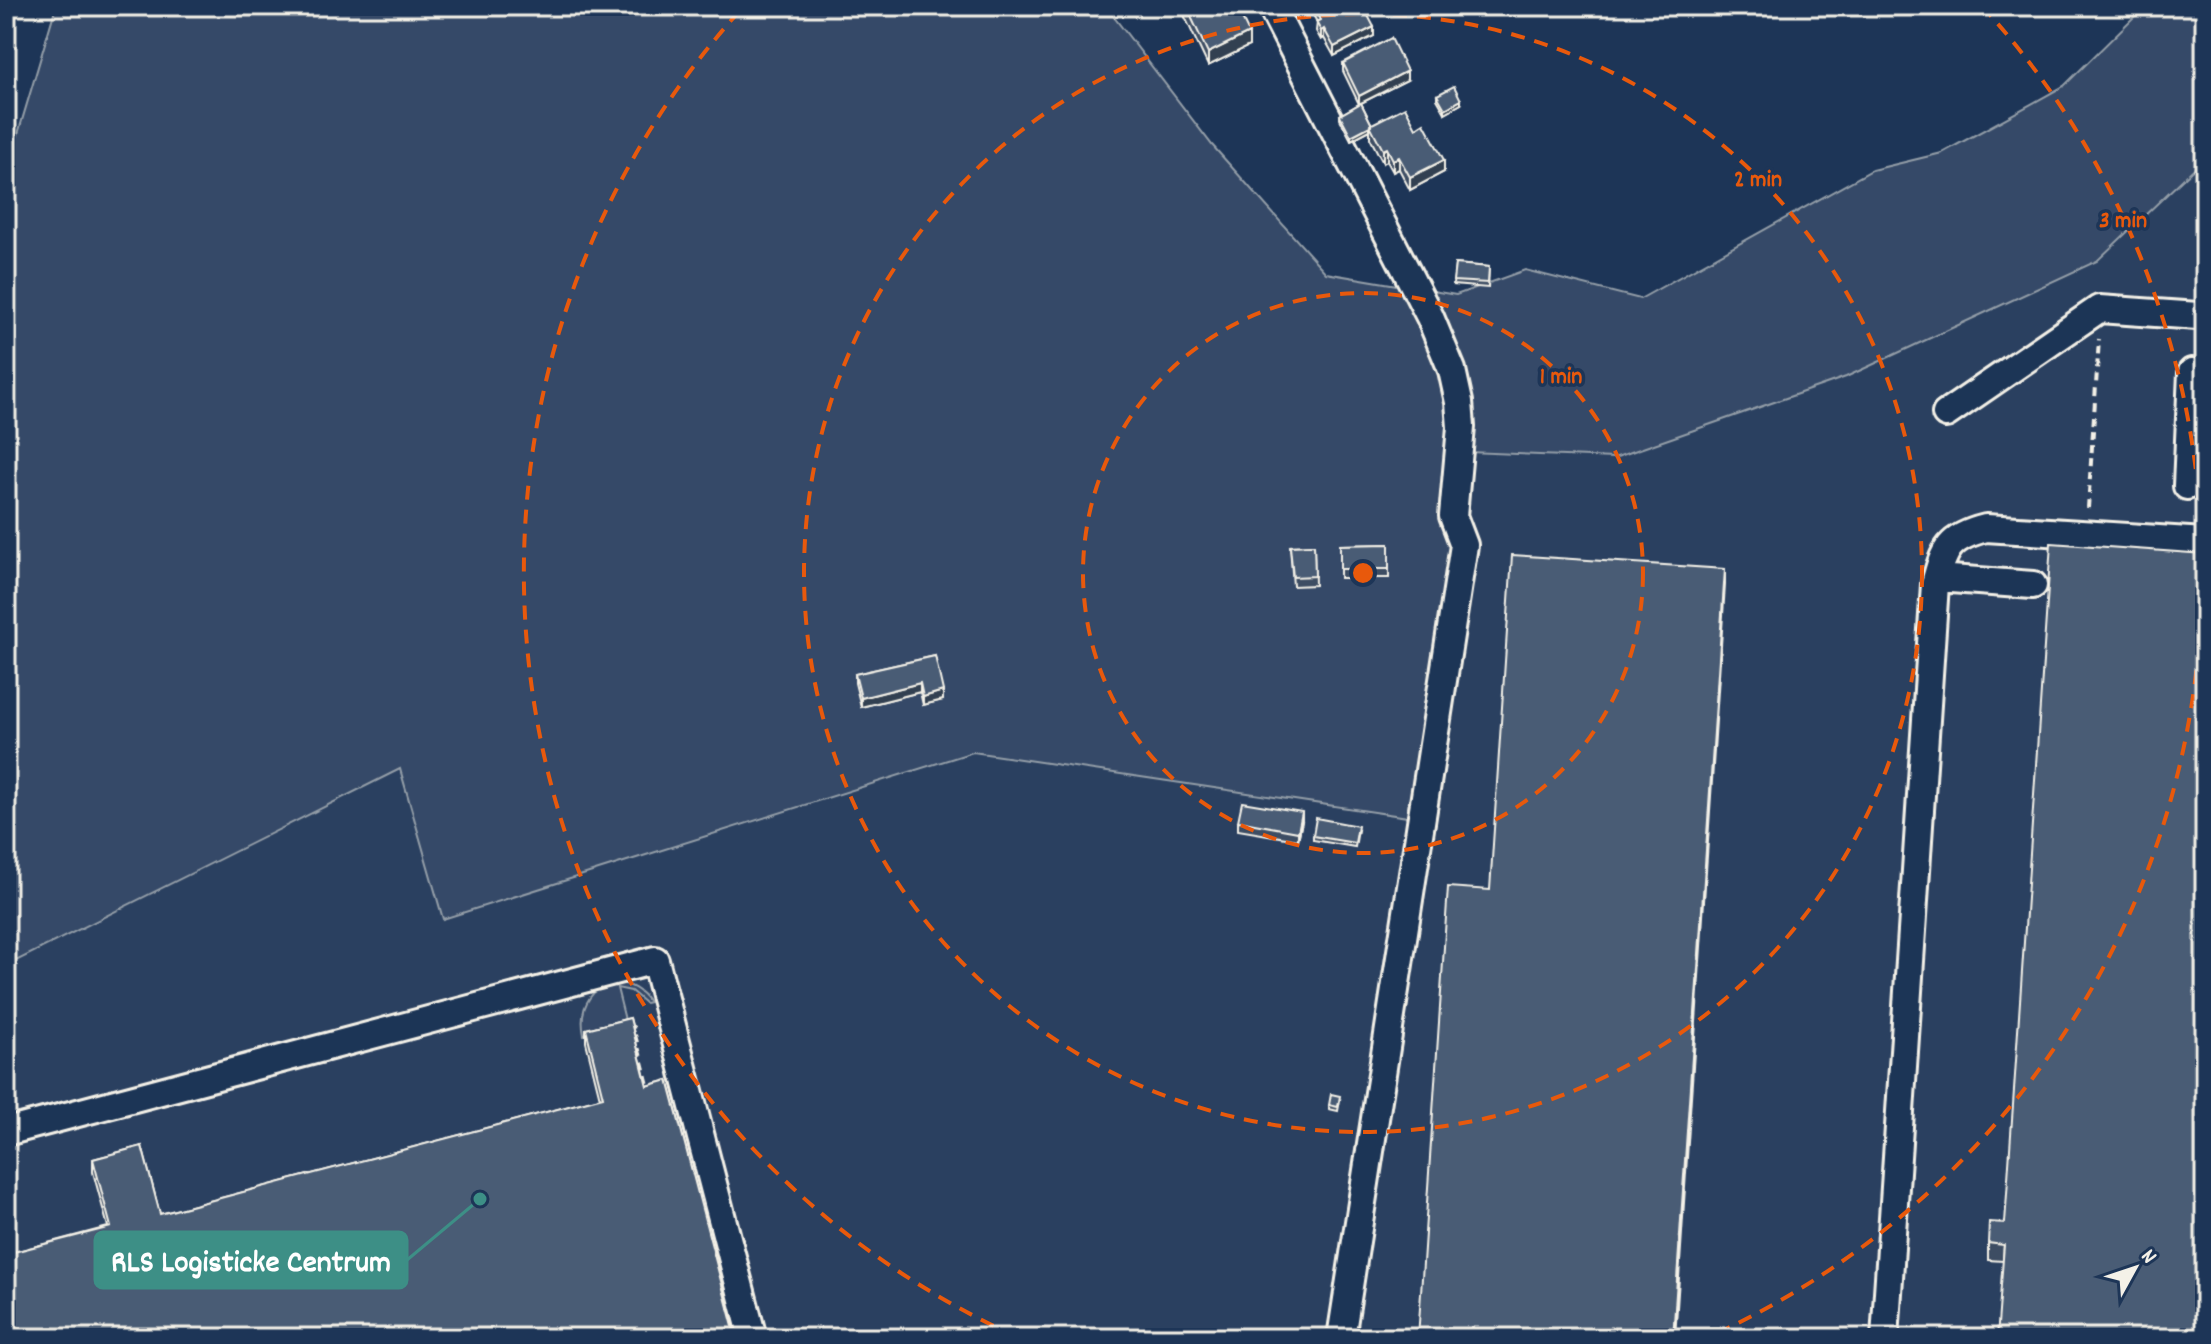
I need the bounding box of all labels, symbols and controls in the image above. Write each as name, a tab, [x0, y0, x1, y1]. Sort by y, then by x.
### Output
text: 2 min	[1734, 164, 1782, 198]
text: 3 min	[2099, 205, 2147, 239]
text: 1 min	[1540, 361, 1582, 395]
centre of rings	[1349, 559, 1377, 587]
north arrow	[2095, 1228, 2175, 1308]
callout: RLS Logisticke Centrum	[95, 1232, 407, 1288]
text: RLS Logisticke Centrum	[111, 1242, 391, 1288]
text: N	[2132, 1243, 2163, 1272]

